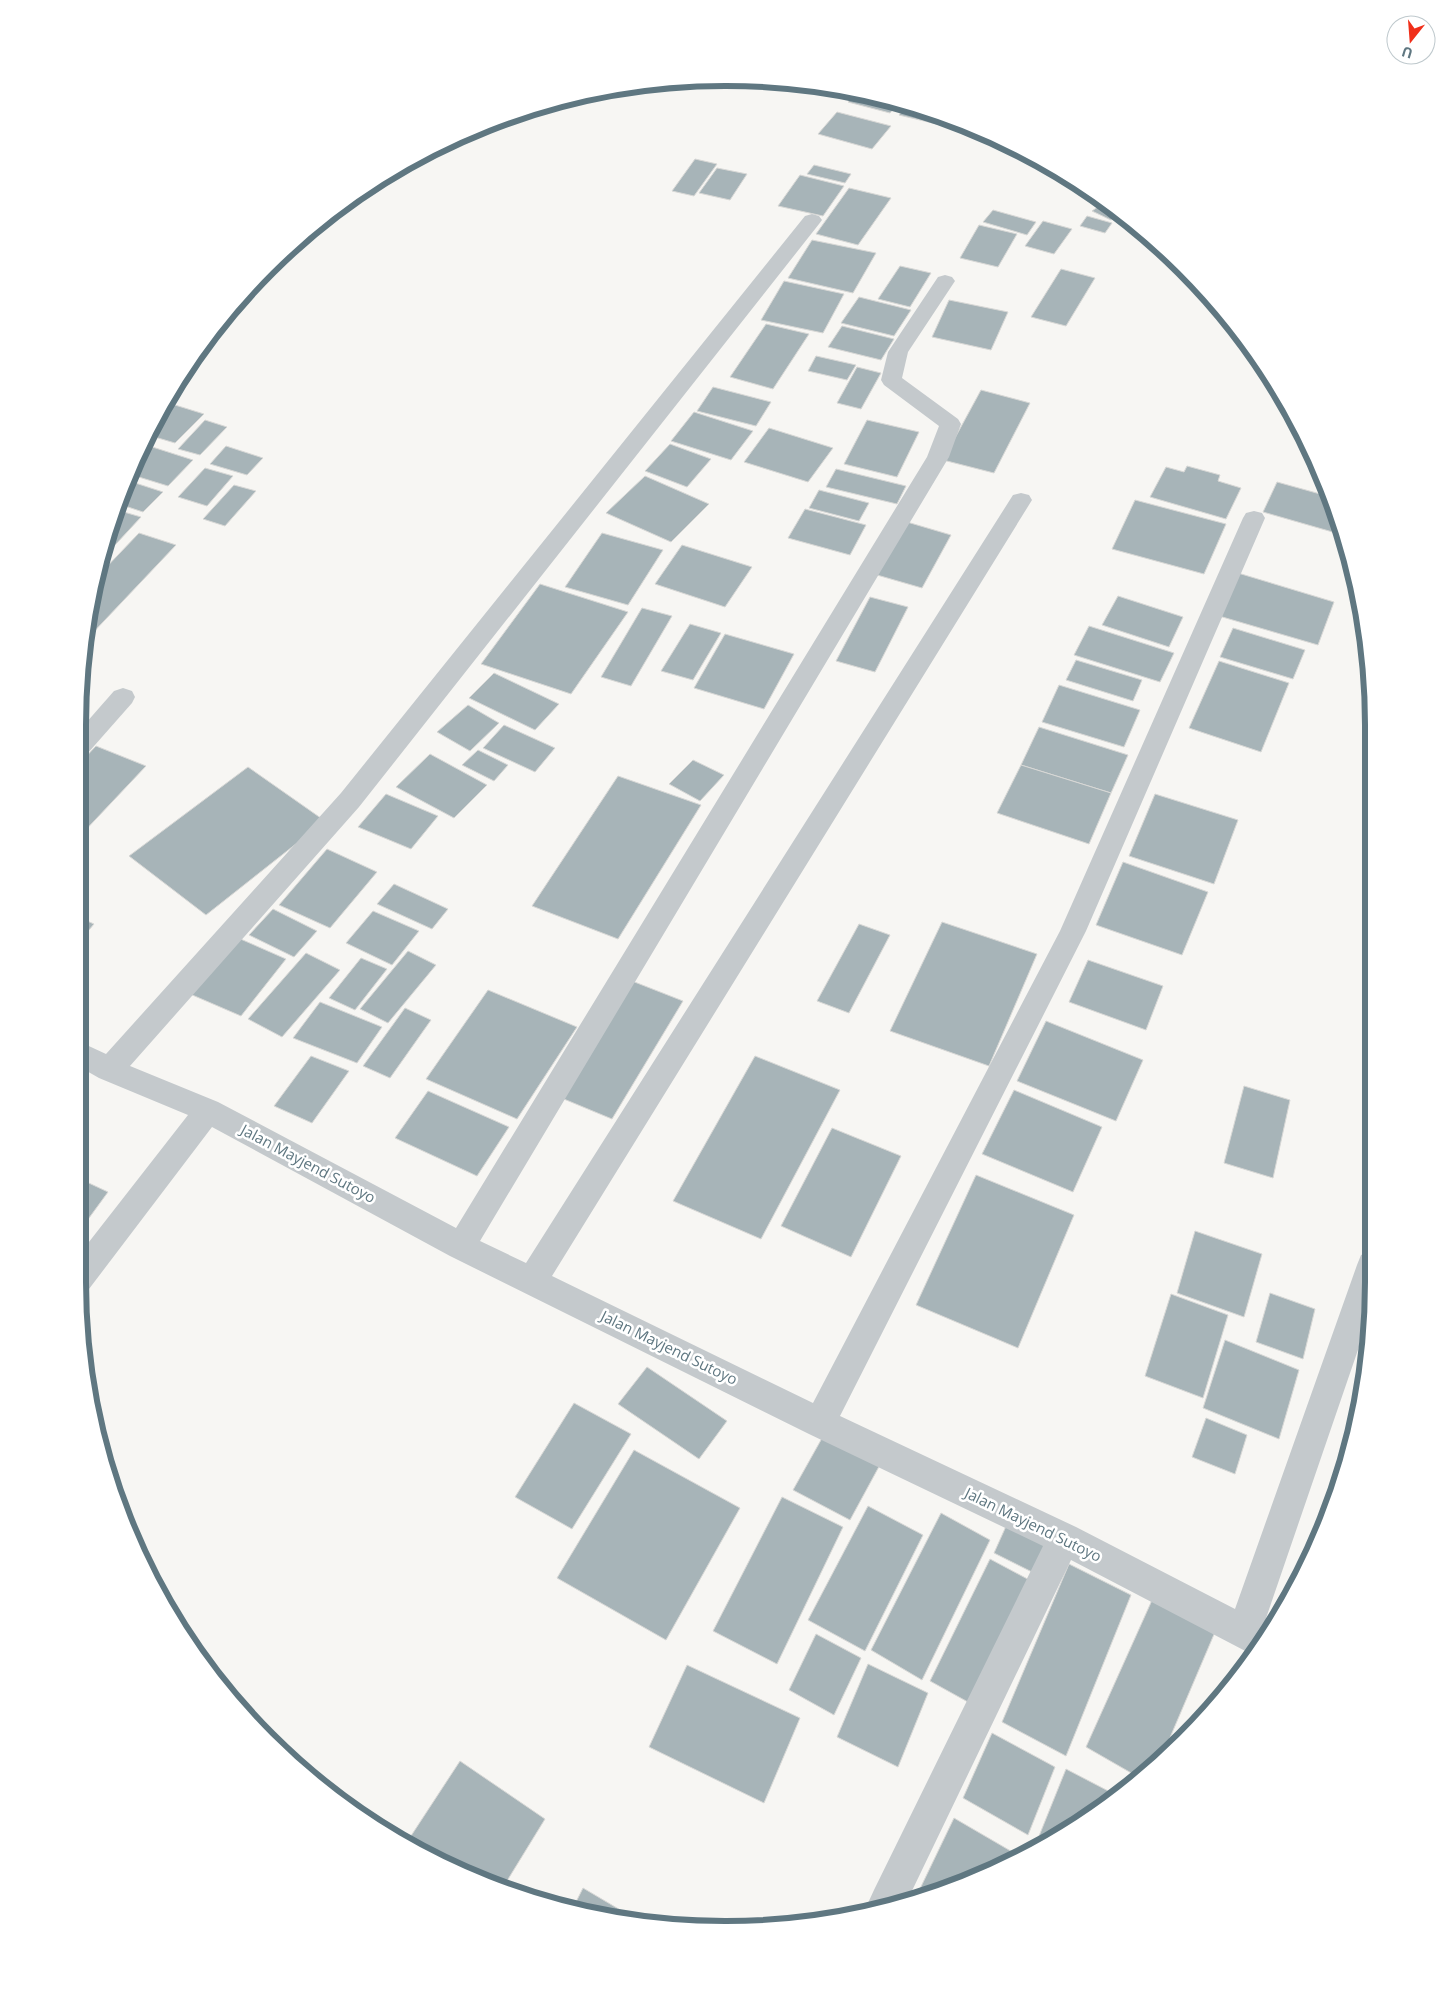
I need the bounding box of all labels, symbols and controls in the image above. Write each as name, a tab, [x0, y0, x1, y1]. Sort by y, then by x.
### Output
north arrow	[1386, 15, 1436, 65]
text: U	[1399, 42, 1415, 64]
street label: Jalan Mayjend Sutoyo	[236, 1118, 379, 1207]
street label: Jalan Mayjend Sutoyo	[596, 1304, 741, 1389]
street label: Jalan Mayjend Sutoyo	[960, 1481, 1105, 1566]

